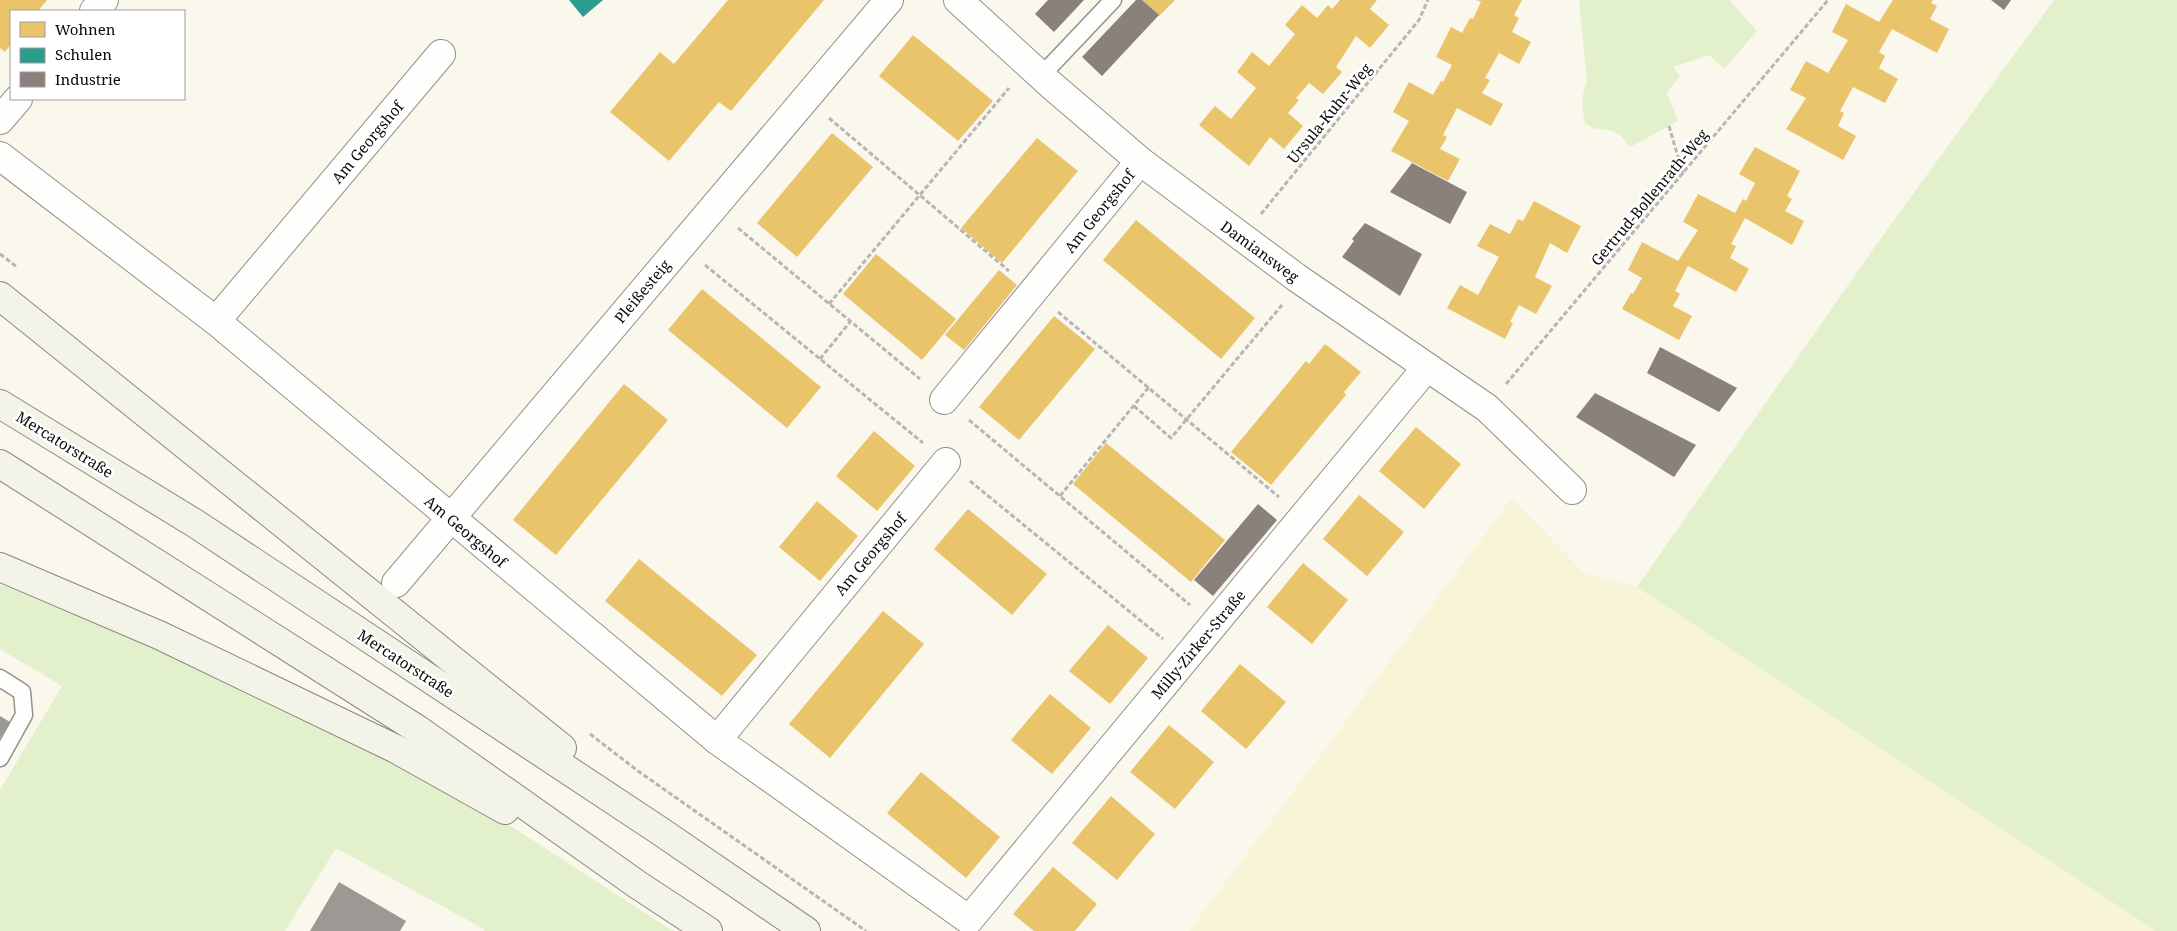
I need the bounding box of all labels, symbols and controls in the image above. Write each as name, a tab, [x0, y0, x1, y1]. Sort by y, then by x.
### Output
legend	[10, 10, 185, 100]
text: Wohnen	[55, 19, 116, 39]
text: Schulen	[55, 44, 112, 64]
street label: Ursula-Kuhr-Weg	[1282, 59, 1376, 167]
text: Industrie	[55, 69, 121, 89]
street label: Am Georgshof	[327, 96, 408, 187]
street label: Gertrud-Bollenrath-Weg	[1586, 124, 1712, 270]
street label: Am Georgshof	[1059, 164, 1140, 257]
street label: Damiansweg	[1217, 216, 1303, 286]
street label: Pleißesteig	[610, 255, 674, 327]
street label: Mercatorstraße	[13, 406, 117, 482]
street label: Am Georgshof	[421, 491, 512, 572]
street label: Am Georgshof	[830, 508, 911, 599]
street label: Milly-Zirker-Straße	[1146, 585, 1250, 703]
street label: Mercatorstraße	[354, 624, 458, 702]

